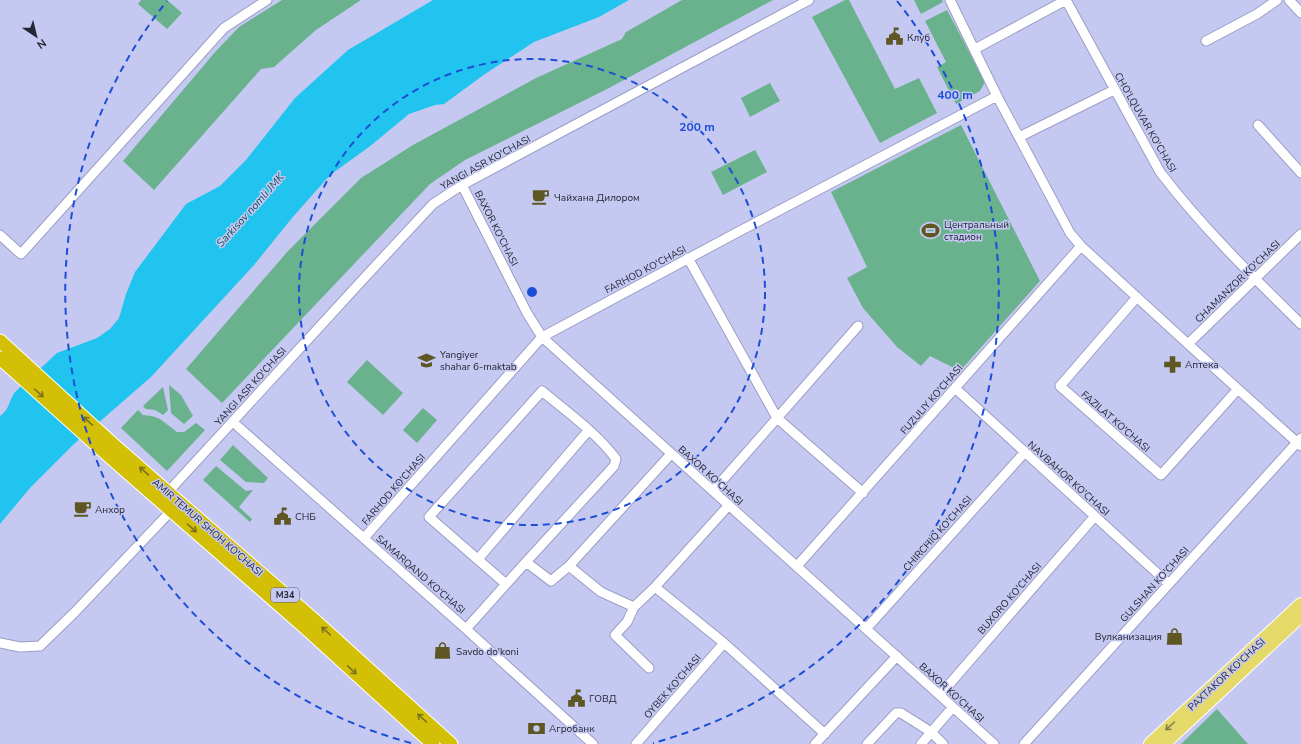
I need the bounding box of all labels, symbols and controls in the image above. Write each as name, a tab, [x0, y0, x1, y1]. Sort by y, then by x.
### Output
north arrow	[16, 16, 56, 56]
public building icon: Клуб	[884, 27, 904, 47]
place label: Клуб	[907, 31, 930, 45]
text: N	[34, 35, 49, 52]
street label: CHO‘LQUVAR KO'CHASI	[1111, 70, 1180, 175]
text: 400 m	[937, 87, 973, 103]
text: 200 m	[679, 119, 715, 135]
street label: YANGI ASR KO'CHASI	[437, 132, 533, 194]
water label: Sarkisov nomli JMK	[213, 169, 288, 251]
cafe icon: Чайхана Дилором	[531, 187, 551, 207]
street label: BAXOR KO'CHASI	[471, 188, 521, 269]
place label: Чайхана Дилором	[554, 191, 640, 205]
place label: Центральный стадион	[944, 218, 1009, 244]
sports icon: Центральный стадион	[921, 220, 941, 240]
street label: CHAMANZOR KO'CHASI	[1192, 237, 1283, 326]
street label: FARHOD KO'CHASI	[602, 243, 689, 297]
centre of rings	[525, 285, 539, 299]
street label: YANGI ASR KO'CHASI	[211, 344, 290, 430]
place label: Yangiyer shahar 6-maktab	[439, 348, 517, 374]
school or university icon: Yangiyer shahar 6-maktab	[417, 350, 437, 370]
pharmacy icon: Аптека	[1162, 354, 1182, 374]
place label: Аптека	[1185, 358, 1219, 372]
street label: FUZULIY KO'CHASI	[897, 362, 966, 438]
one-way arrow	[34, 388, 44, 398]
street label: FAZILAT KO'CHASI	[1078, 388, 1153, 456]
one-way arrow	[83, 417, 93, 426]
street label: NAVBAHOR KO'CHASI	[1024, 438, 1112, 519]
street label: BAXOR KO'CHASI	[675, 443, 746, 509]
street label: FARHOD KO'CHASI	[359, 451, 429, 528]
one-way arrow	[139, 467, 149, 476]
street label: AMIR TEMUR SHOH KO'CHASI	[149, 476, 266, 580]
street label: CHIRCHIQ KO'CHASI	[900, 493, 975, 574]
cafe icon: Анхор	[72, 499, 92, 519]
place label: Анхор	[95, 503, 125, 517]
public building icon: СНБ	[272, 506, 292, 526]
place label: СНБ	[295, 510, 316, 524]
one-way arrow	[187, 523, 197, 533]
street label: SAMARQAND KO‘CHASI	[373, 532, 468, 617]
street label: GULSHAN KO'CHASI	[1117, 544, 1192, 625]
street label: BUXORO KO'CHASI	[975, 560, 1045, 638]
road number: M34	[271, 588, 299, 602]
one-way arrow	[321, 626, 331, 636]
shop icon: Вулканизация	[1165, 626, 1185, 646]
place label: Вулканизация	[1095, 630, 1162, 644]
street label: PAXTAKOR KO'CHASI	[1185, 635, 1268, 714]
shop icon: Savdo do'koni	[433, 641, 453, 661]
place label: Savdo do'koni	[456, 645, 518, 659]
street label: OYBEK KO'CHASI	[641, 652, 705, 722]
street label: BAXOR KO'CHASI	[916, 660, 987, 726]
one-way arrow	[347, 665, 357, 675]
public building icon: ГОВД	[566, 688, 586, 708]
place label: ГОВД	[589, 692, 617, 706]
one-way arrow	[417, 714, 427, 723]
bank icon: Агробанк	[526, 718, 546, 738]
one-way arrow	[1165, 721, 1175, 730]
place label: Агробанк	[549, 722, 595, 736]

